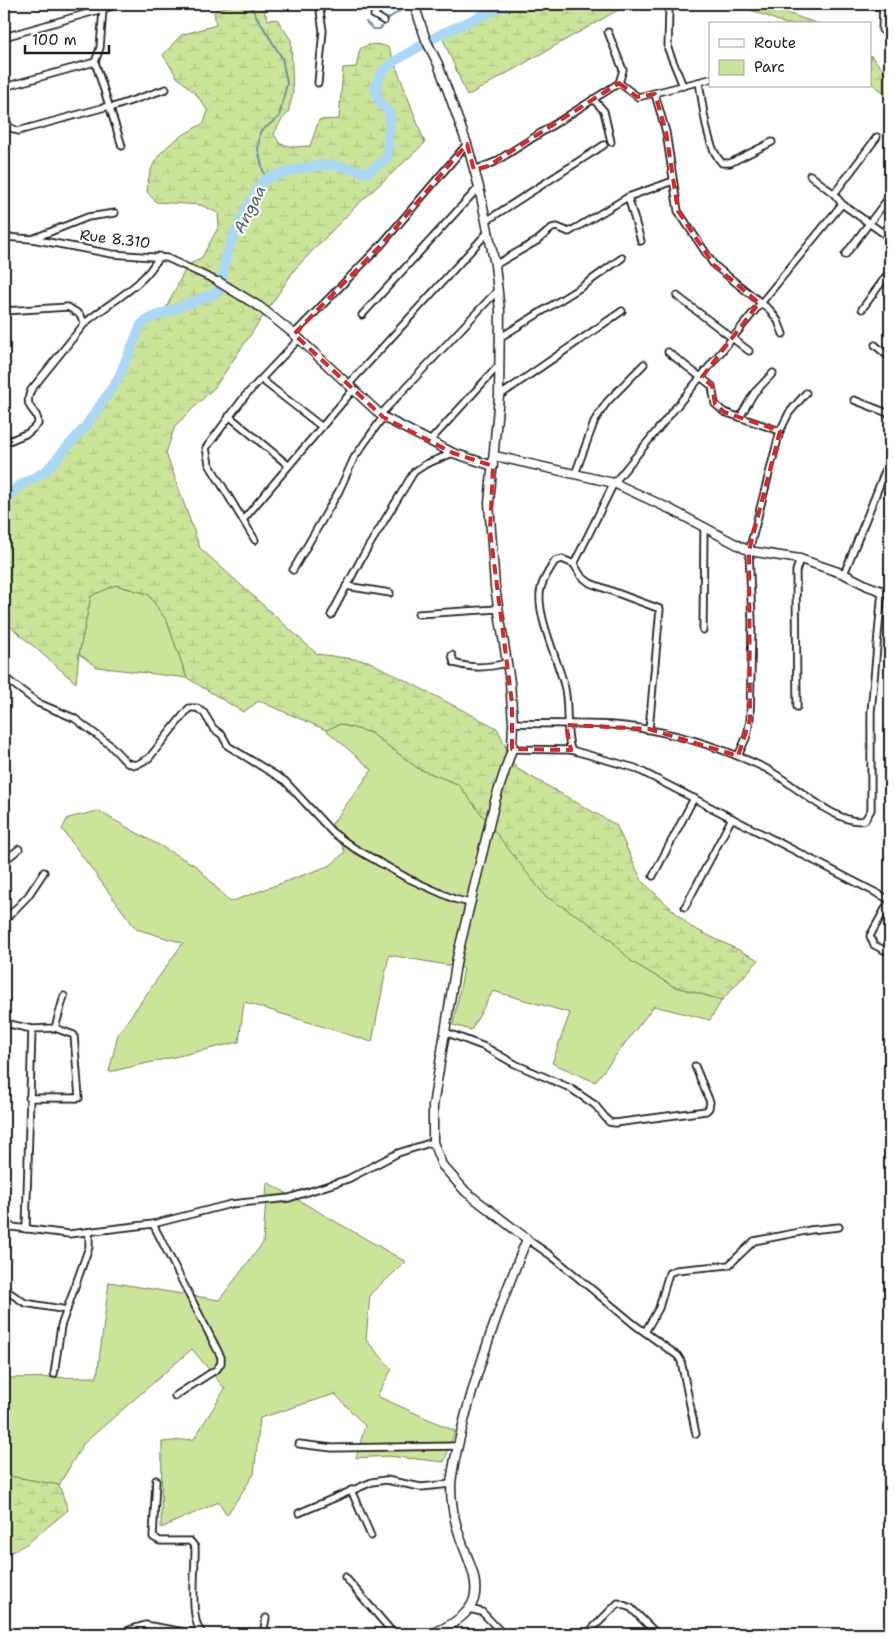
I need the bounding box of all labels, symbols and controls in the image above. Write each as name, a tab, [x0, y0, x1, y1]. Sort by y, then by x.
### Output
scale bar	[25, 22, 109, 54]
legend	[709, 22, 872, 88]
text: 100 m	[32, 30, 77, 50]
text: Route	[754, 33, 796, 53]
text: Parc	[754, 57, 785, 77]
water label: Angaa	[229, 182, 270, 237]
street label: Rue 8.310	[79, 225, 151, 253]

